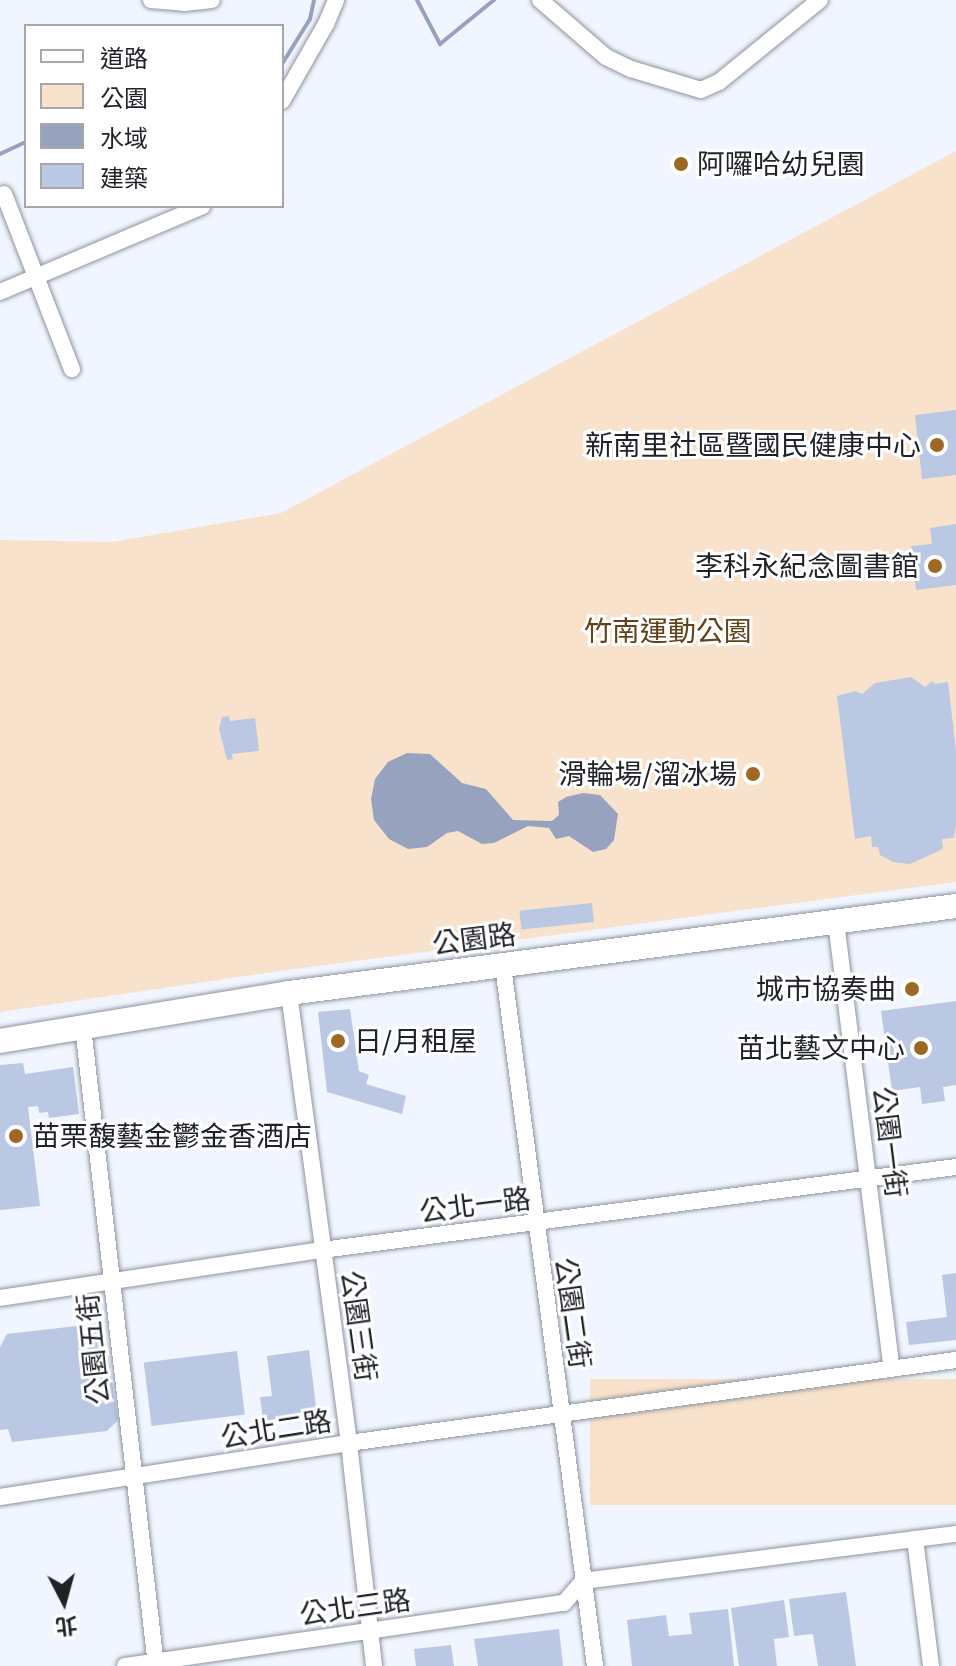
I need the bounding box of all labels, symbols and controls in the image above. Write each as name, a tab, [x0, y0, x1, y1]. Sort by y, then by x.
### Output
legend	[24, 24, 284, 208]
text: 道路	[100, 42, 148, 74]
text: 公園	[100, 82, 148, 114]
text: 水域	[100, 122, 148, 154]
place label: 阿囉哈幼兒園	[697, 147, 865, 181]
marker: 阿囉哈幼兒園	[672, 155, 690, 173]
text: 建築	[100, 162, 148, 194]
place label: 新南里社區暨國民健康中心	[585, 428, 921, 462]
marker: 新南里社區暨國民健康中心	[928, 436, 946, 454]
place label: 李科永紀念圖書館	[695, 549, 919, 583]
marker: 李科永紀念圖書館	[926, 557, 944, 575]
park label: 竹南運動公園	[584, 614, 752, 648]
place label: 滑輪場/溜冰場	[558, 757, 737, 791]
marker: 滑輪場/溜冰場	[744, 765, 762, 783]
street label: 公園路	[430, 917, 518, 961]
place label: 城市協奏曲	[756, 972, 896, 1006]
marker: 城市協奏曲	[903, 980, 921, 998]
place label: 日/月租屋	[354, 1024, 477, 1058]
place label: 苗北藝文中心	[737, 1031, 905, 1065]
marker: 日/月租屋	[329, 1032, 347, 1050]
marker: 苗北藝文中心	[912, 1039, 930, 1057]
street label: 公園一街	[867, 1084, 913, 1200]
place label: 苗栗馥藝金鬱金香酒店	[32, 1119, 312, 1153]
marker: 苗栗馥藝金鬱金香酒店	[7, 1127, 25, 1145]
street label: 公北一路	[417, 1182, 533, 1228]
street label: 公園二街	[549, 1255, 597, 1371]
street label: 公園三街	[335, 1268, 383, 1384]
street label: 公園五街	[70, 1292, 116, 1406]
street label: 公北二路	[218, 1404, 334, 1454]
north arrow	[24, 1562, 104, 1642]
street label: 公北三路	[297, 1583, 413, 1631]
text: 北	[54, 1611, 79, 1642]

